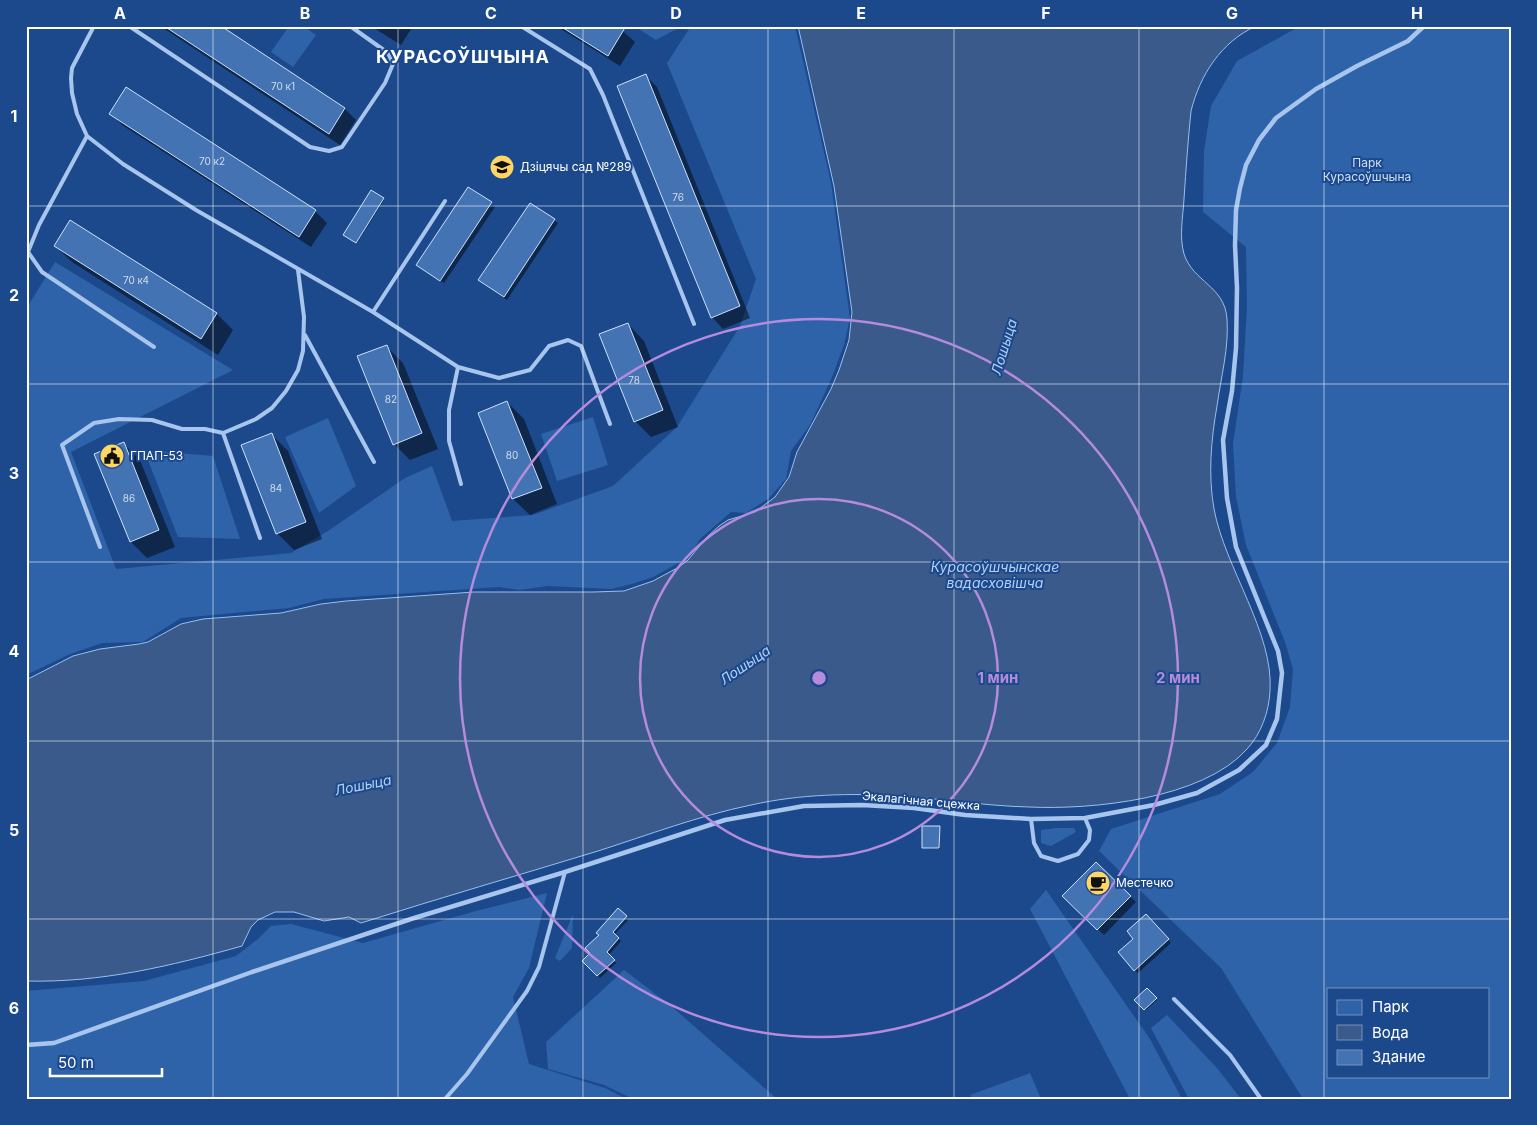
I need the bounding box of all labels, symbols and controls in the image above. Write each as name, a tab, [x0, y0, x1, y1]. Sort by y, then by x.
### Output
text: A	[114, 3, 126, 23]
text: B	[300, 3, 310, 23]
text: C	[485, 3, 497, 23]
text: D	[670, 3, 682, 23]
text: E	[856, 3, 866, 23]
text: F	[1041, 3, 1051, 23]
text: G	[1226, 3, 1238, 23]
text: H	[1411, 3, 1423, 23]
district label: КУРАСОЎШЧЫНА	[376, 46, 550, 67]
house number: 70 к1	[271, 80, 295, 92]
text: 1	[11, 106, 17, 126]
school or university icon: Дзіцячы сад №289	[489, 154, 515, 180]
house number: 70 к2	[199, 155, 225, 167]
park label: Парк Курасоўшчына	[1323, 155, 1411, 184]
place label: Дзіцячы сад №289	[520, 159, 632, 174]
house number: 76	[672, 191, 684, 203]
house number: 70 к4	[123, 274, 149, 286]
text: 2	[9, 285, 19, 305]
water label: Лошыца	[987, 316, 1020, 377]
house number: 78	[628, 374, 640, 386]
house number: 82	[385, 393, 397, 405]
public building icon: ГПАП-53	[99, 443, 125, 469]
place label: ГПАП-53	[130, 448, 183, 463]
house number: 80	[506, 449, 518, 461]
text: 3	[9, 463, 19, 483]
house number: 84	[270, 482, 282, 494]
house number: 86	[123, 492, 135, 504]
water label: Курасоўшчынскае вадасховішча	[931, 558, 1059, 591]
text: 4	[9, 641, 20, 661]
water label: Лошыца	[716, 641, 774, 688]
text: 1 мин	[978, 668, 1018, 687]
text: 2 мин	[1156, 668, 1200, 687]
centre of rings	[810, 669, 828, 687]
water label: Лошыца	[333, 771, 393, 798]
street label: Экалагічная сцежка	[861, 788, 981, 813]
text: 5	[9, 820, 19, 840]
cafe icon: Местечко	[1085, 870, 1111, 896]
place label: Местечко	[1116, 875, 1174, 890]
legend	[1327, 988, 1490, 1078]
text: Парк	[1372, 997, 1409, 1016]
text: 6	[9, 998, 19, 1018]
text: Вода	[1372, 1023, 1409, 1042]
scale bar	[50, 1045, 162, 1077]
text: Здание	[1372, 1047, 1426, 1066]
text: 50 m	[58, 1053, 94, 1072]

